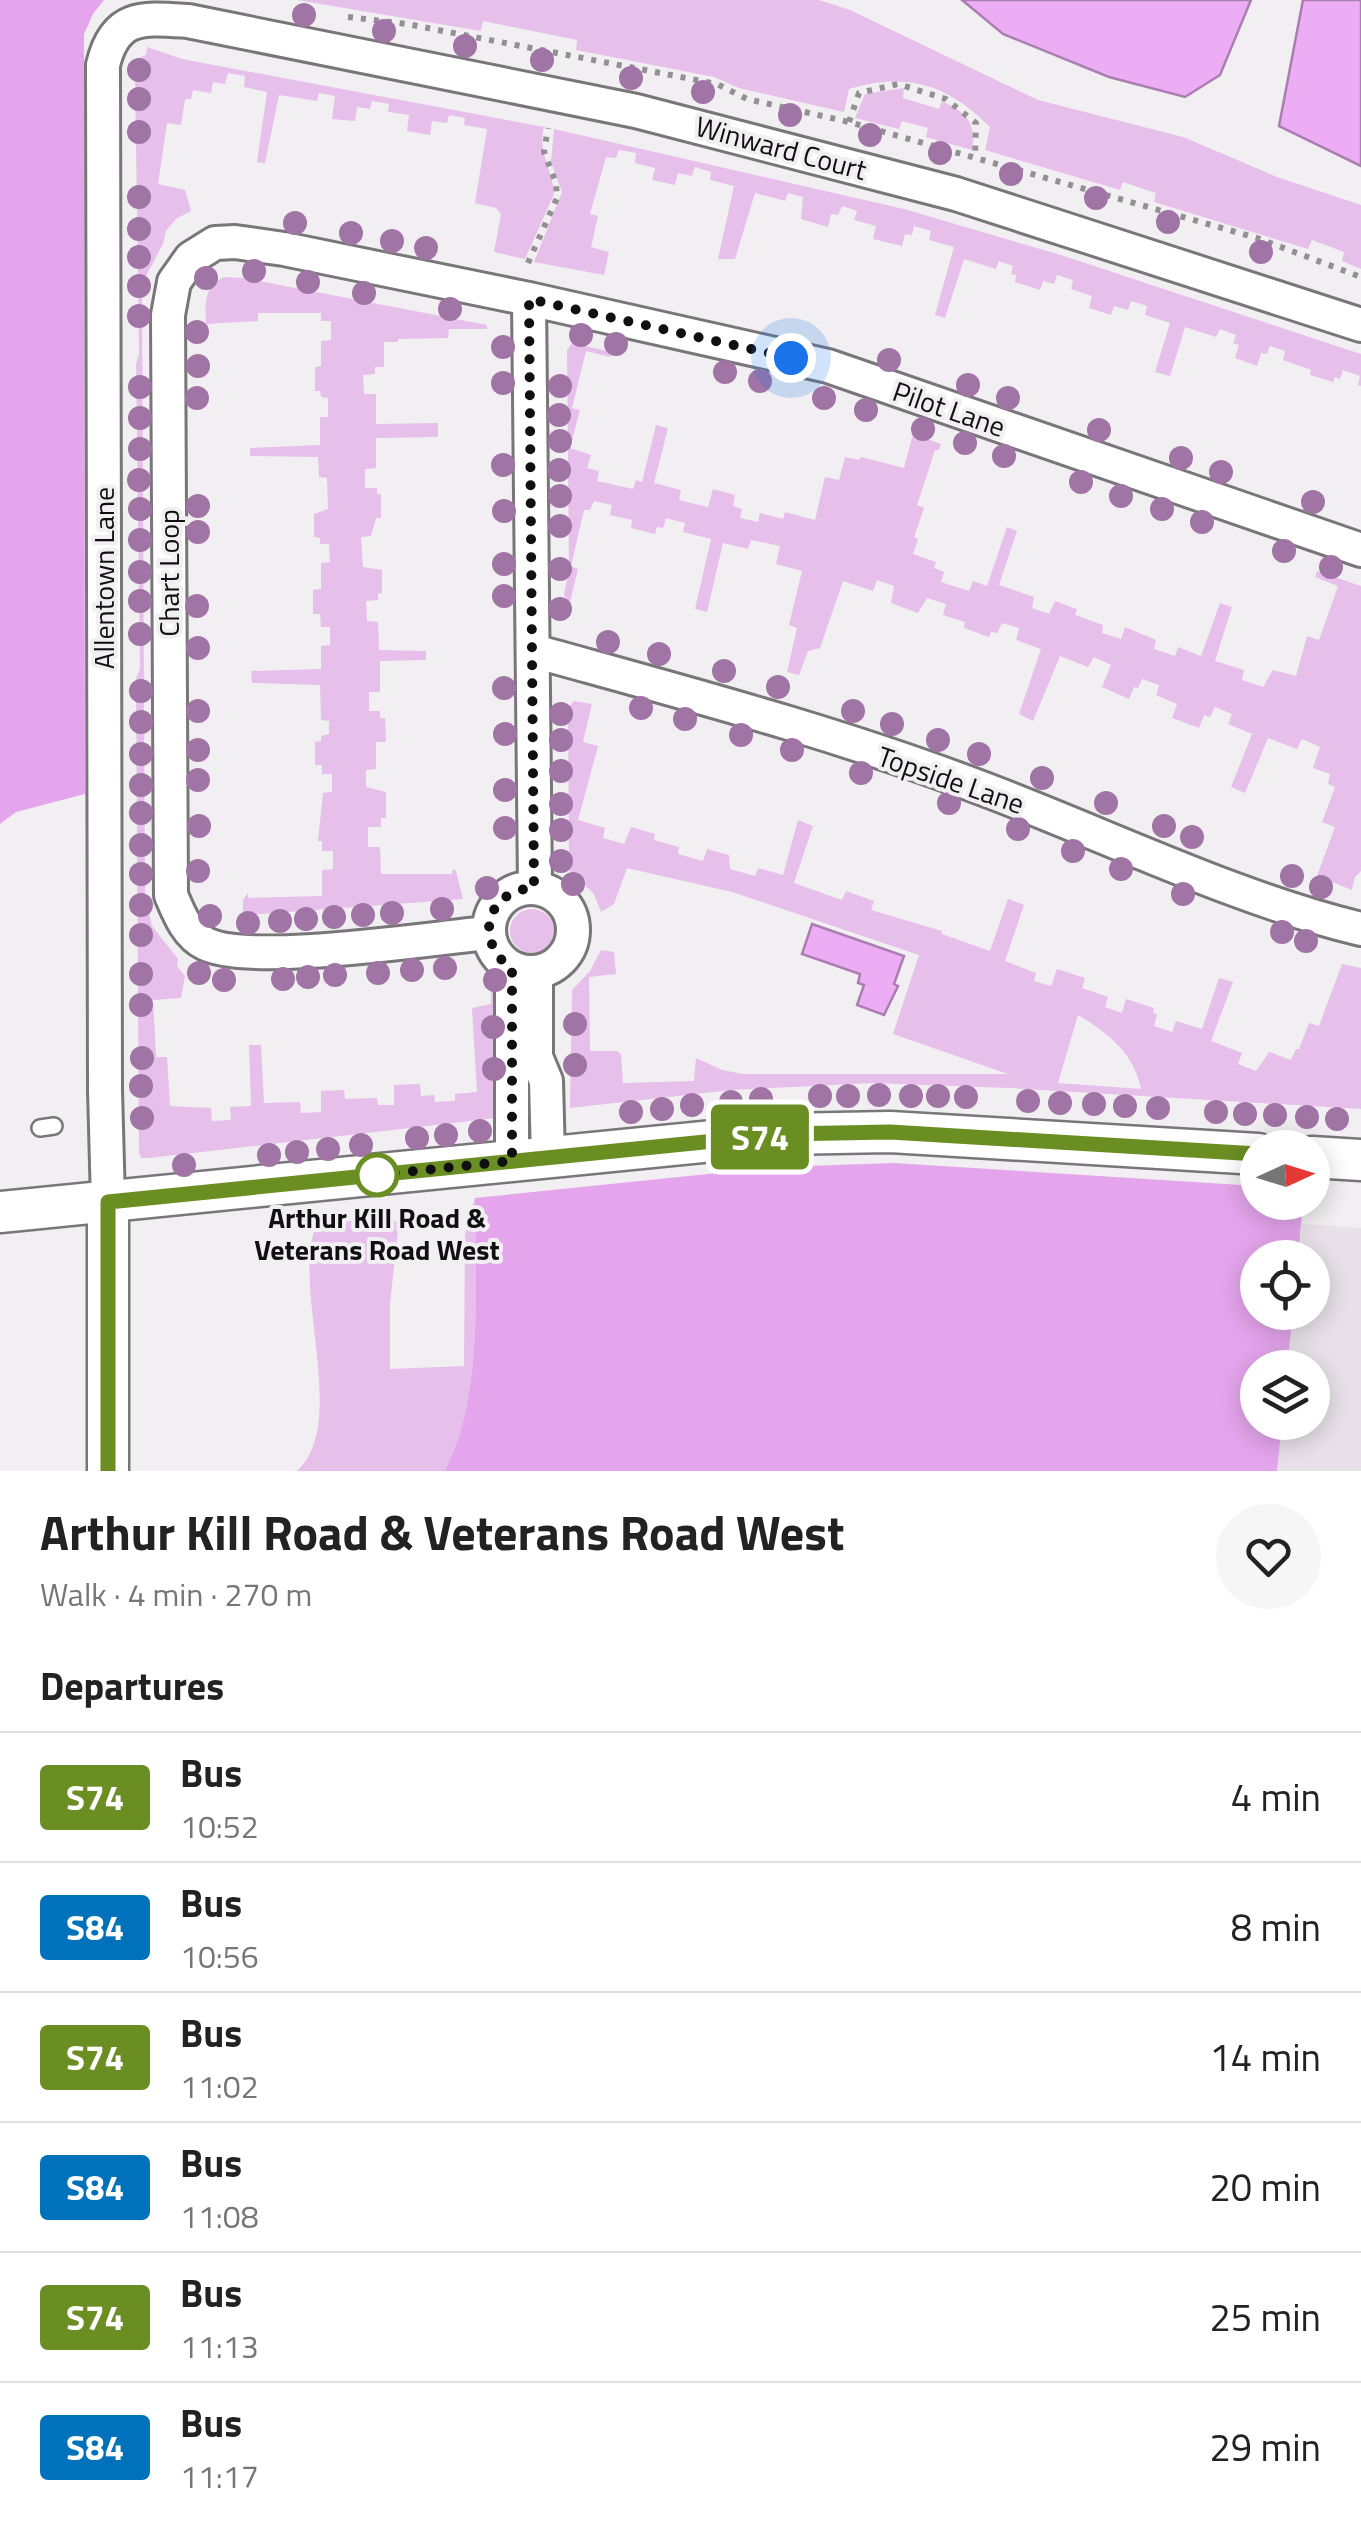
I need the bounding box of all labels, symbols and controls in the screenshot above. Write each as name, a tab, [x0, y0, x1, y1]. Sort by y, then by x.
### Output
street label: Winward Court	[691, 104, 872, 191]
your location	[766, 333, 816, 383]
street label: Pilot Lane	[887, 369, 1011, 448]
street label: Allentown Lane	[82, 487, 125, 669]
street label: Chart Loop	[147, 509, 190, 637]
street label: Topside Lane	[872, 734, 1030, 825]
line badge: S74	[702, 1104, 818, 1170]
text: S74	[731, 1110, 789, 1164]
north arrow	[1240, 1130, 1330, 1220]
map controls	[1240, 1130, 1330, 1440]
marker: Arthur Kill Road & Veterans Road West	[356, 1154, 398, 1196]
place label: Arthur Kill Road & Veterans Road West	[254, 1196, 500, 1271]
button: locate	[1240, 1240, 1330, 1330]
button: layers	[1240, 1350, 1330, 1440]
text: Arthur Kill Road & Veterans Road West	[40, 1496, 844, 1569]
button: heart	[1216, 1504, 1321, 1609]
text: Walk · 4 min · 270 m	[40, 1570, 312, 1618]
text: Departures	[40, 1657, 224, 1715]
text: Bus	[180, 1744, 242, 1802]
text: 4 min	[1231, 1768, 1321, 1826]
text: S74	[66, 1770, 124, 1824]
text: 10:52	[180, 1802, 259, 1850]
text: Bus	[180, 1874, 242, 1932]
text: 8 min	[1231, 1898, 1321, 1956]
text: S84	[66, 1900, 124, 1954]
text: 10:56	[180, 1932, 259, 1980]
text: Bus	[180, 2004, 242, 2062]
text: 14 min	[1210, 2028, 1321, 2086]
text: S74	[66, 2030, 124, 2084]
text: 11:02	[180, 2062, 259, 2110]
text: Bus	[180, 2134, 242, 2192]
text: 20 min	[1210, 2158, 1321, 2216]
text: S84	[66, 2160, 124, 2214]
text: 11:08	[180, 2192, 259, 2240]
text: Bus	[180, 2264, 242, 2322]
text: 25 min	[1210, 2288, 1321, 2346]
text: S74	[66, 2290, 124, 2344]
text: 11:13	[180, 2322, 259, 2370]
text: Bus	[180, 2394, 242, 2452]
text: 29 min	[1210, 2418, 1321, 2476]
text: S84	[66, 2420, 124, 2474]
text: 11:17	[180, 2452, 259, 2500]

